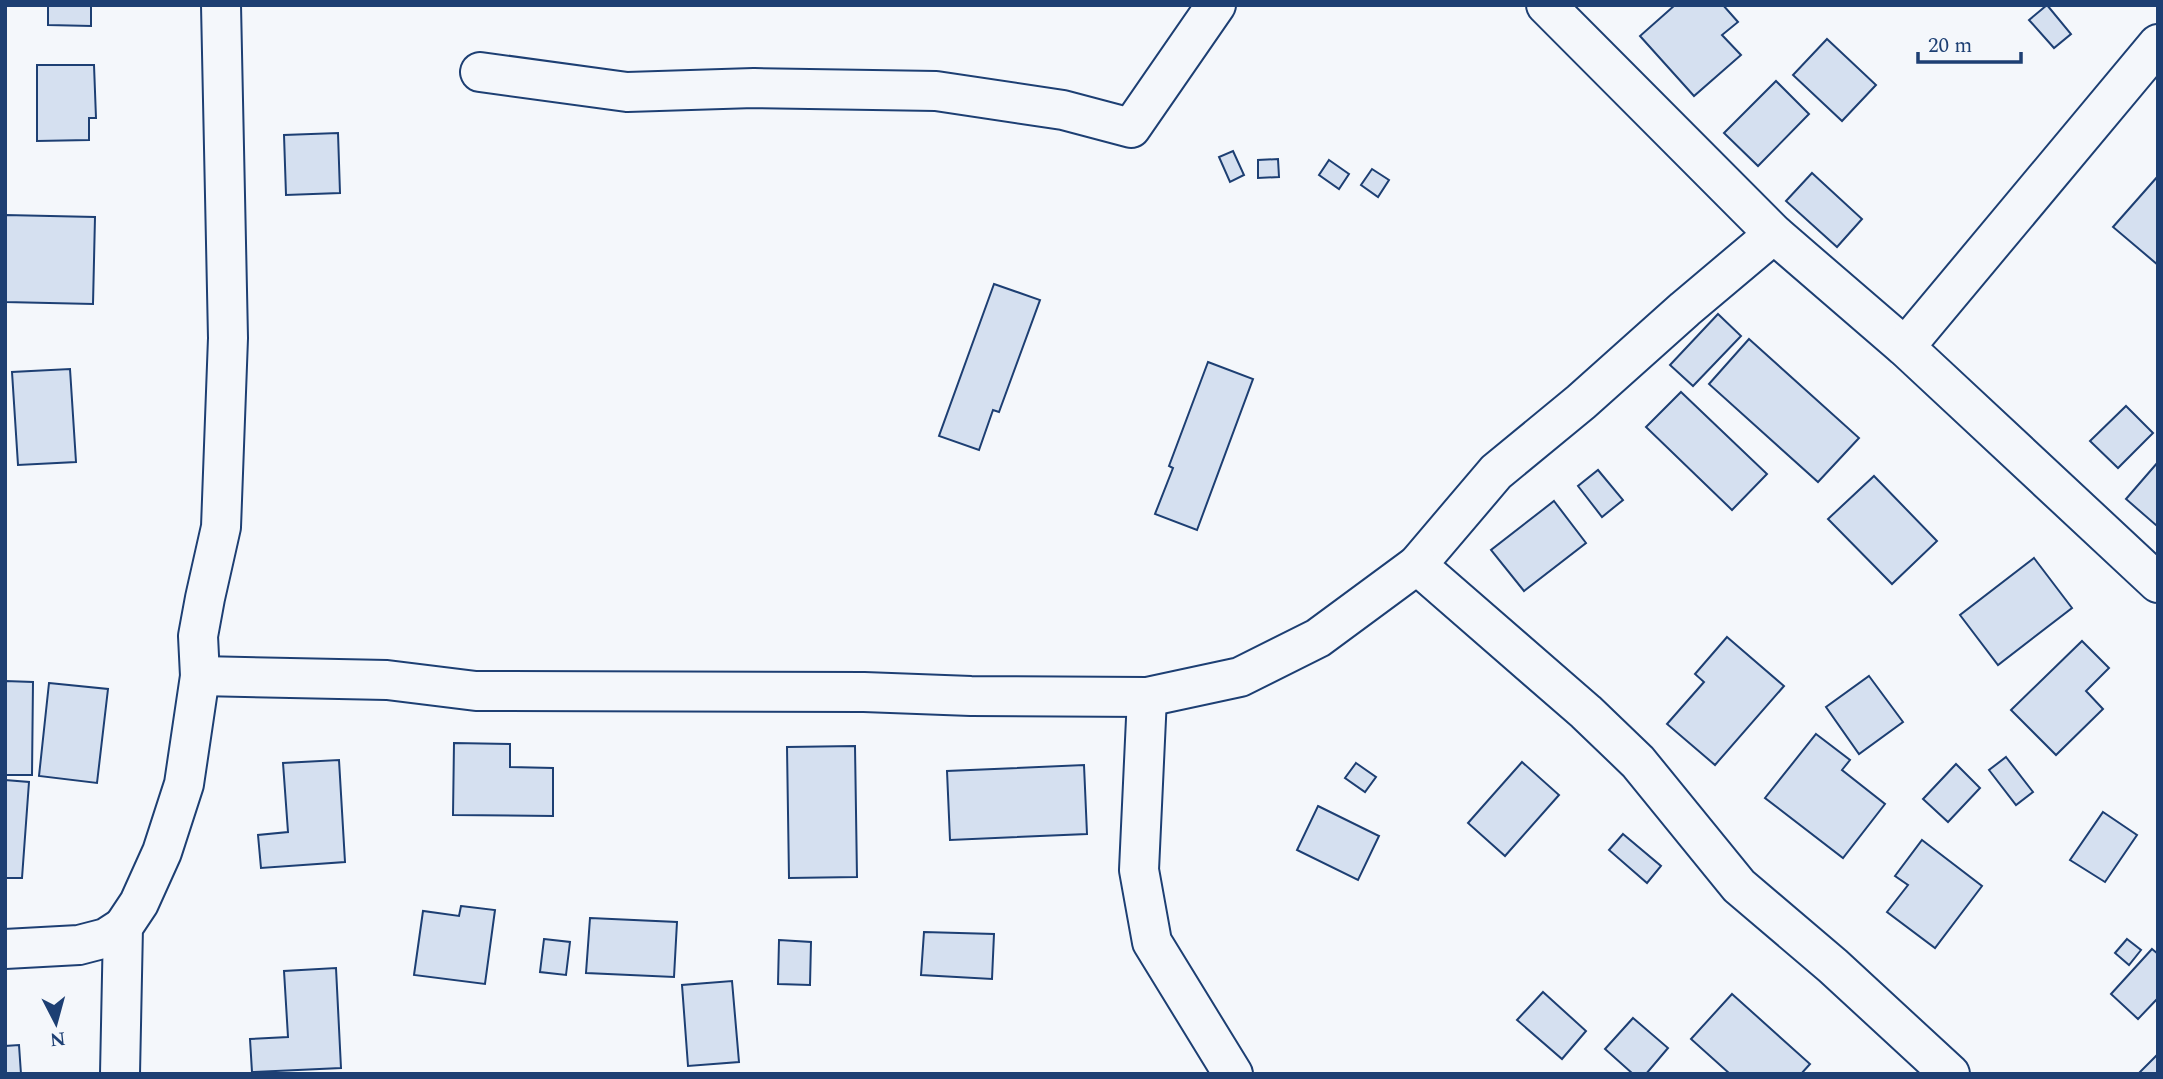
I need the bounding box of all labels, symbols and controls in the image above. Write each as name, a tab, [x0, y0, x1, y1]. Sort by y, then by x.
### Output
scale bar	[1918, 21, 2021, 65]
text: 20 m	[1928, 30, 1972, 62]
north arrow	[21, 988, 91, 1058]
text: N	[48, 1023, 67, 1054]

